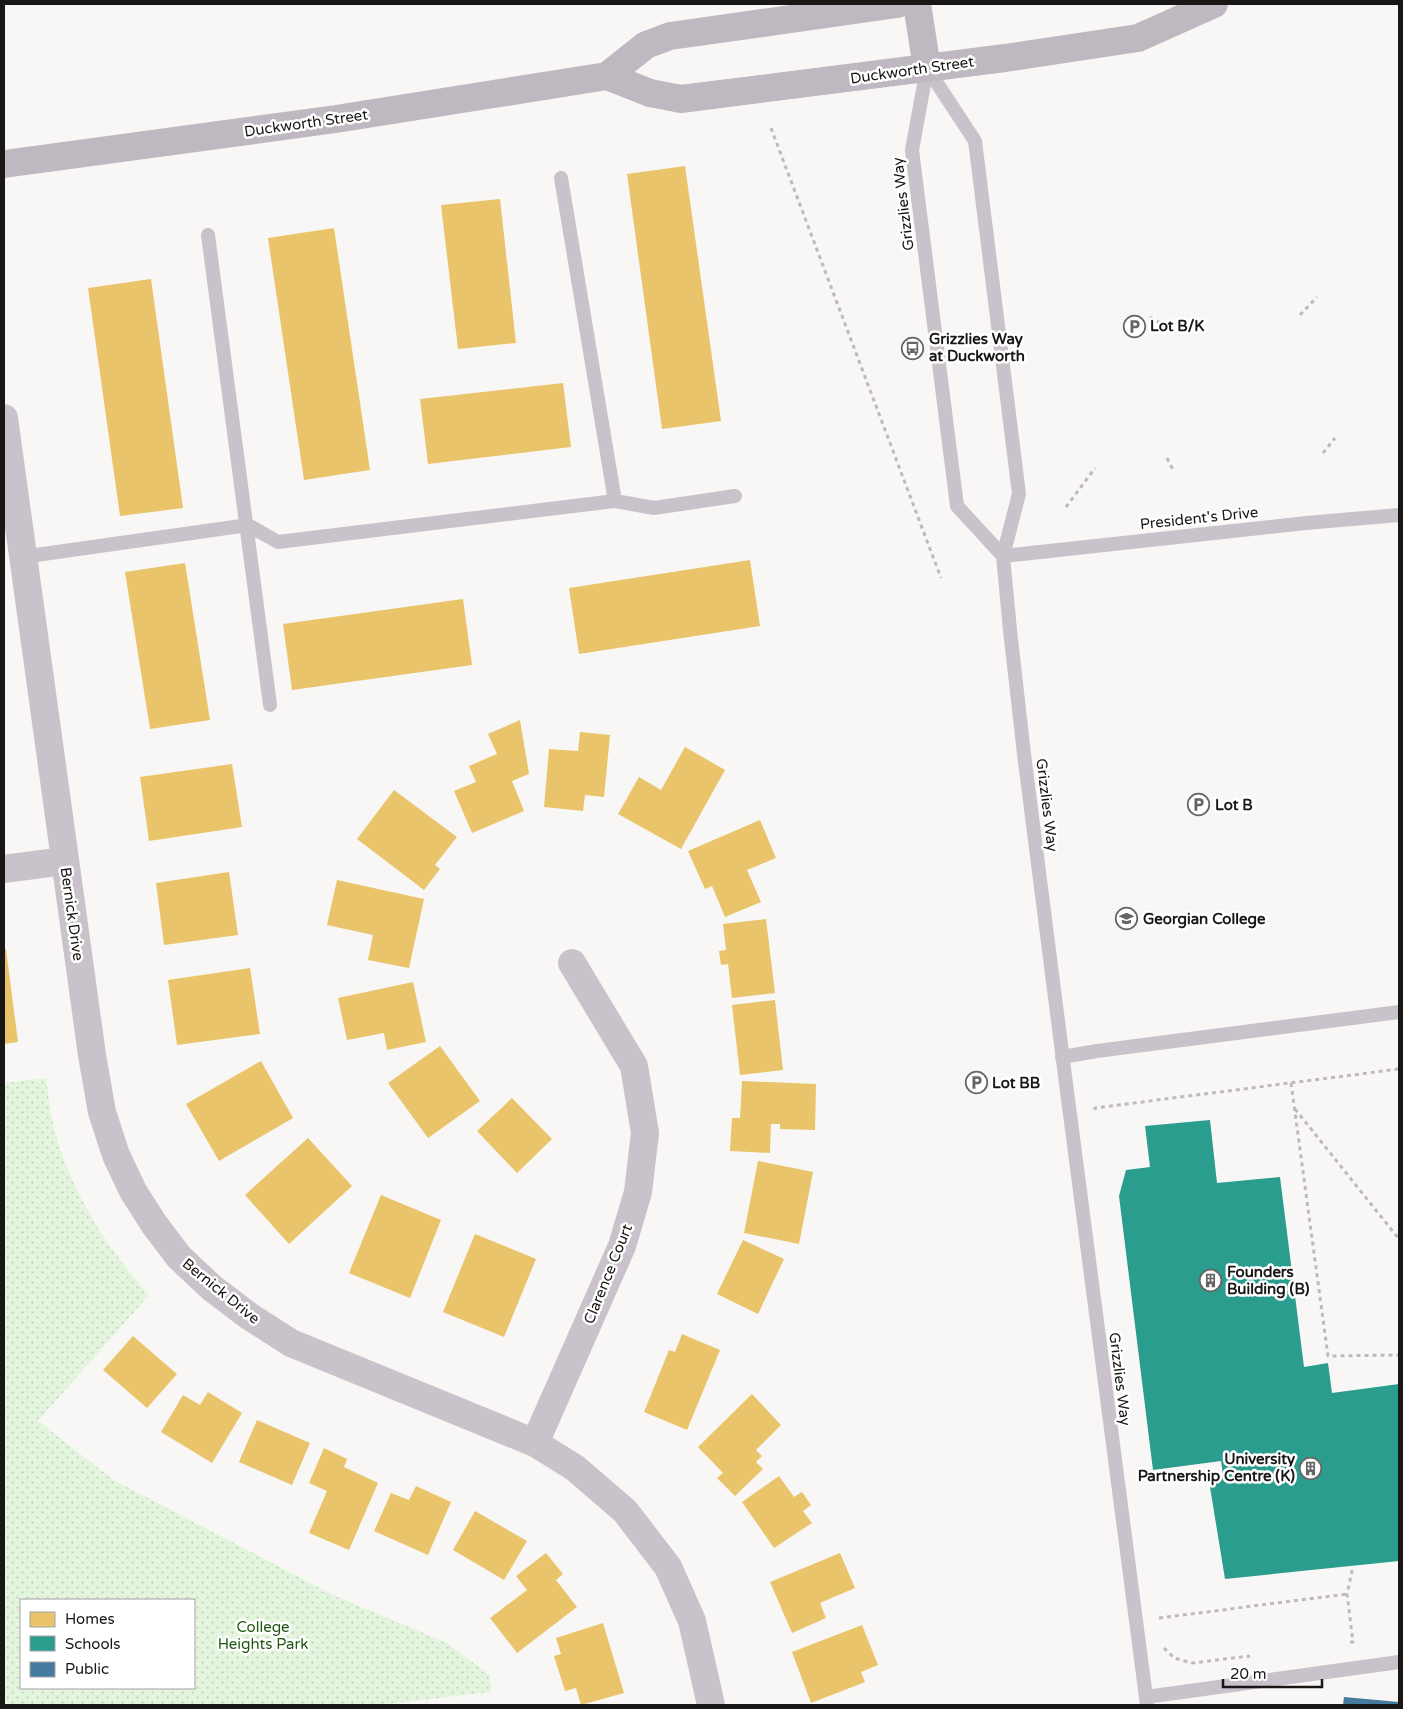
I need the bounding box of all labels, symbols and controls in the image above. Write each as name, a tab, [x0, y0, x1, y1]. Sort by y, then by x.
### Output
street label: Duckworth Street	[849, 52, 975, 88]
street label: Duckworth Street	[243, 105, 369, 141]
street label: Grizzlies Way	[888, 156, 918, 252]
parking icon: Lot B/K	[1122, 314, 1146, 338]
place label: Lot B/K	[1150, 317, 1204, 335]
place label: Grizzlies Way at Duckworth	[929, 330, 1025, 365]
bus stop icon: Grizzlies Way at Duckworth	[901, 336, 925, 360]
street label: President's Drive	[1139, 503, 1259, 533]
street label: Grizzlies Way	[1032, 757, 1062, 853]
parking icon: Lot B	[1187, 793, 1211, 817]
place label: Lot B	[1215, 796, 1253, 814]
street label: Bernick Drive	[57, 866, 87, 962]
school or university icon: Georgian College	[1115, 907, 1139, 931]
place label: Georgian College	[1143, 910, 1266, 929]
parking icon: Lot BB	[964, 1071, 988, 1095]
place label: Lot BB	[992, 1074, 1040, 1092]
street label: Clarence Court	[580, 1221, 636, 1327]
street label: Bernick Drive	[179, 1254, 263, 1328]
place label: Founders Building (B)	[1227, 1263, 1310, 1299]
building icon: Founders Building (B)	[1199, 1269, 1223, 1293]
street label: Grizzlies Way	[1105, 1331, 1135, 1427]
place label: University Partnership Centre (K)	[1138, 1450, 1295, 1486]
building icon: University Partnership Centre (K)	[1299, 1456, 1323, 1480]
legend	[20, 1599, 195, 1689]
text: Homes	[65, 1610, 115, 1628]
park label: College Heights Park	[218, 1618, 308, 1653]
text: Schools	[65, 1635, 121, 1653]
scale bar	[1223, 1656, 1322, 1688]
text: Public	[65, 1660, 109, 1678]
text: 20 m	[1230, 1665, 1267, 1683]

